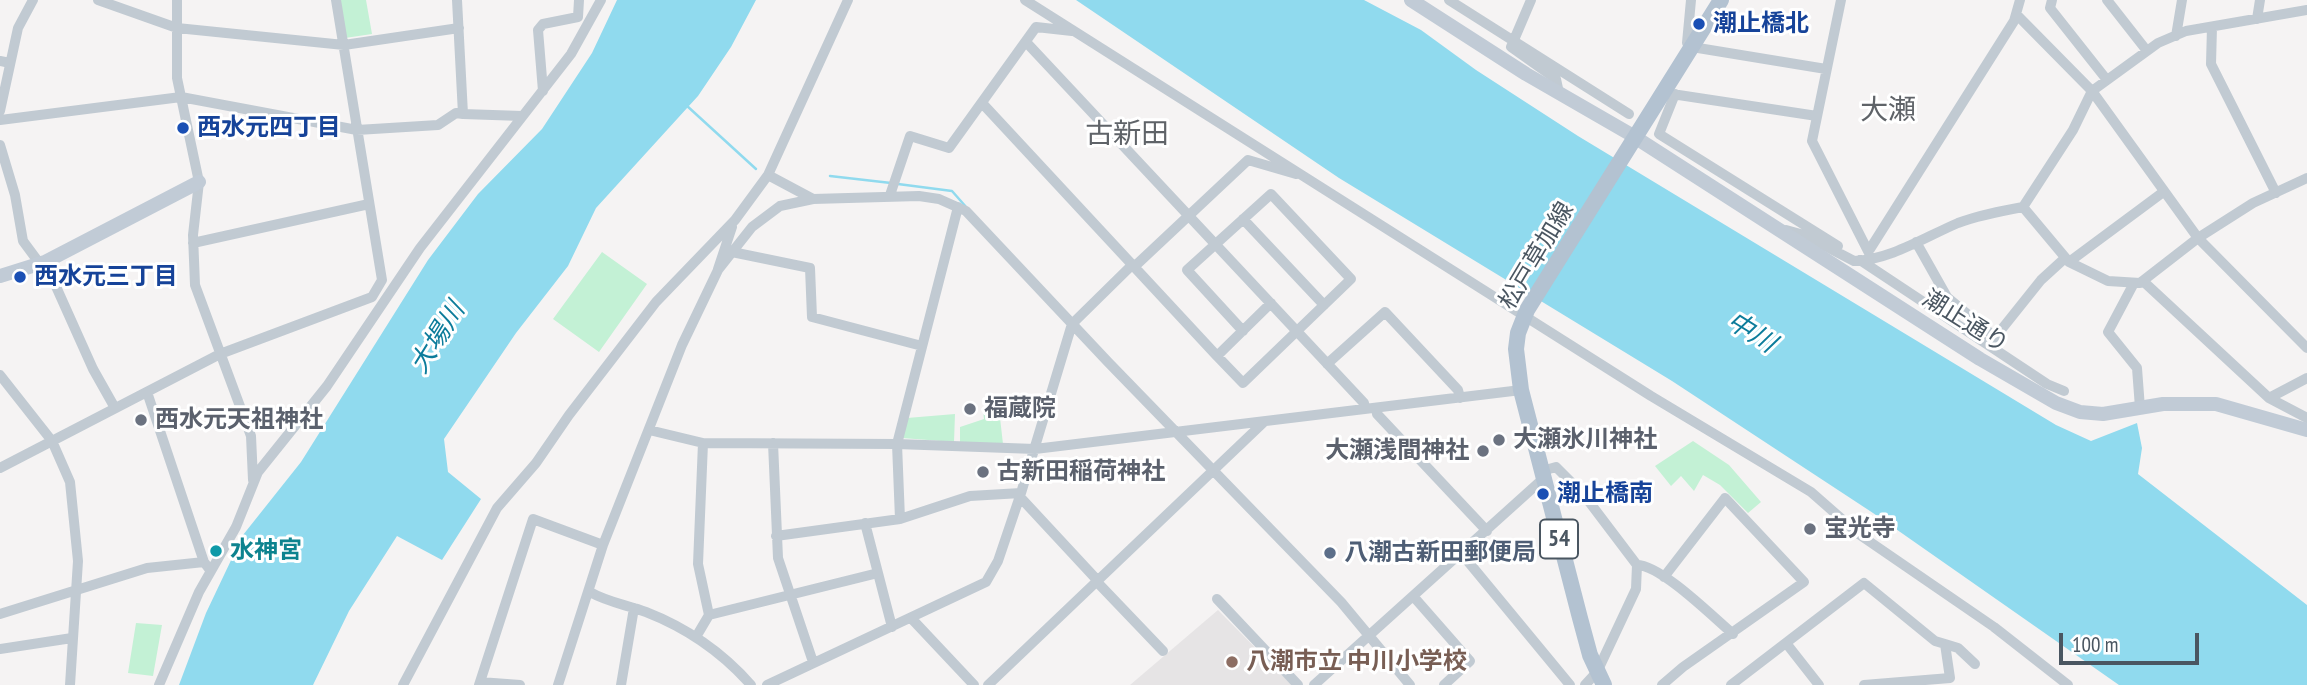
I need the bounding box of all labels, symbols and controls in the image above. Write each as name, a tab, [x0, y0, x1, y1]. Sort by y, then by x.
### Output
place label: 潮止橋北	[1713, 10, 1809, 38]
marker: 潮止橋北	[1691, 16, 1707, 32]
district label: 大瀬	[1860, 94, 1916, 128]
place label: 西水元四丁目	[197, 114, 341, 142]
district label: 古新田	[1085, 118, 1169, 152]
marker: 西水元四丁目	[175, 120, 191, 136]
street label: 松戸草加線	[1494, 197, 1580, 315]
place label: 西水元三丁目	[34, 263, 178, 291]
marker: 西水元三丁目	[12, 269, 28, 285]
street label: 潮止通り	[1917, 284, 2013, 360]
water label: 大場川	[404, 297, 472, 379]
water label: 中川	[1721, 306, 1781, 360]
place label: 福蔵院	[984, 395, 1056, 423]
marker: 福蔵院	[962, 401, 978, 417]
place label: 西水元天祖神社	[155, 406, 323, 434]
marker: 西水元天祖神社	[133, 412, 149, 428]
place label: 大瀬氷川神社	[1513, 426, 1657, 454]
marker: 大瀬氷川神社	[1491, 432, 1507, 448]
place label: 大瀬浅間神社	[1325, 437, 1469, 465]
marker: 大瀬浅間神社	[1475, 443, 1491, 459]
place label: 古新田稲荷神社	[997, 458, 1165, 486]
marker: 古新田稲荷神社	[975, 464, 991, 480]
place label: 潮止橋南	[1557, 480, 1653, 508]
marker: 潮止橋南	[1535, 486, 1551, 502]
place label: 宝光寺	[1824, 515, 1896, 543]
road number: 54	[1540, 520, 1578, 558]
marker: 宝光寺	[1802, 521, 1818, 537]
place label: 水神宮	[230, 537, 302, 565]
place label: 八潮古新田郵便局	[1344, 539, 1536, 567]
marker: 水神宮	[208, 543, 224, 559]
marker: 八潮古新田郵便局	[1322, 545, 1338, 561]
scale bar	[2062, 618, 2202, 662]
text: 100 m	[2072, 631, 2118, 658]
place label: 八潮市立 中川小学校	[1246, 648, 1467, 676]
marker: 八潮市立 中川小学校	[1224, 654, 1240, 670]

